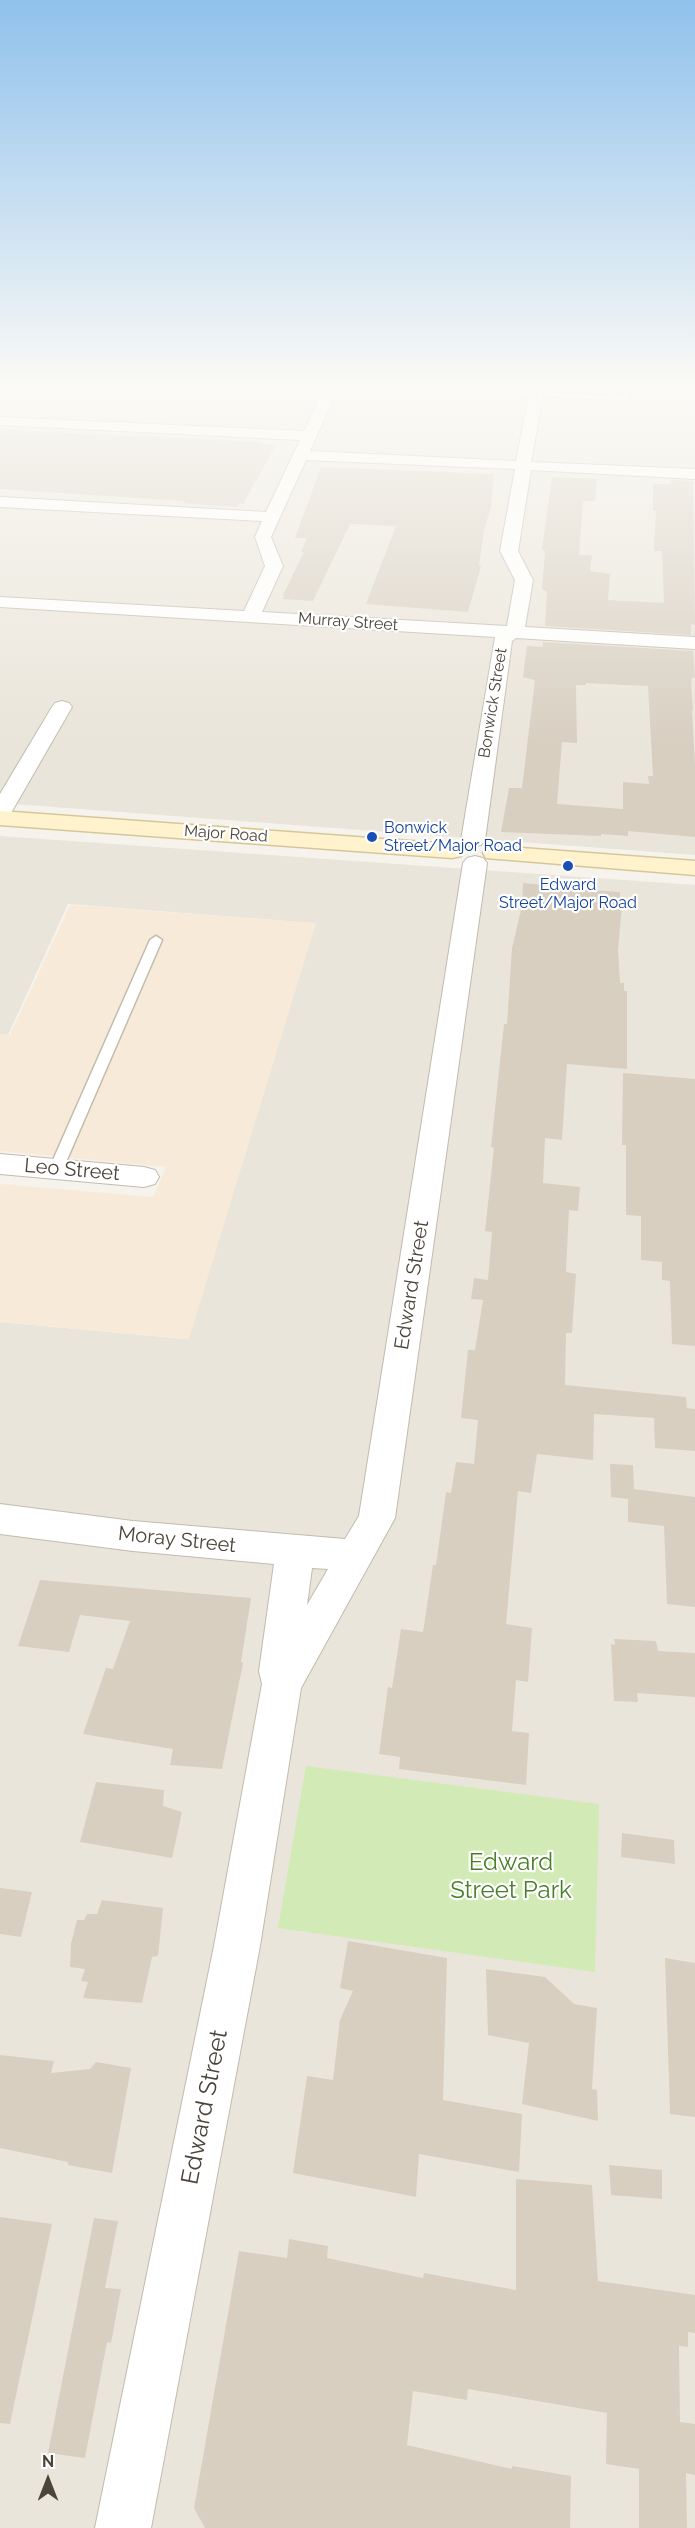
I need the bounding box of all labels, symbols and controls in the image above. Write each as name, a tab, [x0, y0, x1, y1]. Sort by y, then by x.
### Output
street label: Murray Street	[297, 609, 399, 635]
street label: Bonwick Street	[475, 646, 511, 760]
place label: Bonwick Street/Major Road	[384, 818, 522, 856]
street label: Major Road	[183, 821, 269, 847]
marker: Bonwick Street/Major Road	[365, 830, 379, 844]
marker: Edward Street/Major Road	[561, 859, 575, 873]
place label: Edward Street/Major Road	[499, 875, 637, 913]
street label: Leo Street	[23, 1154, 121, 1186]
street label: Edward Street	[390, 1218, 434, 1352]
street label: Moray Street	[117, 1522, 237, 1558]
park label: Edward Street Park	[450, 1849, 572, 1905]
street label: Edward Street	[176, 2027, 234, 2187]
north arrow	[18, 2450, 78, 2510]
text: N	[42, 2452, 54, 2471]

